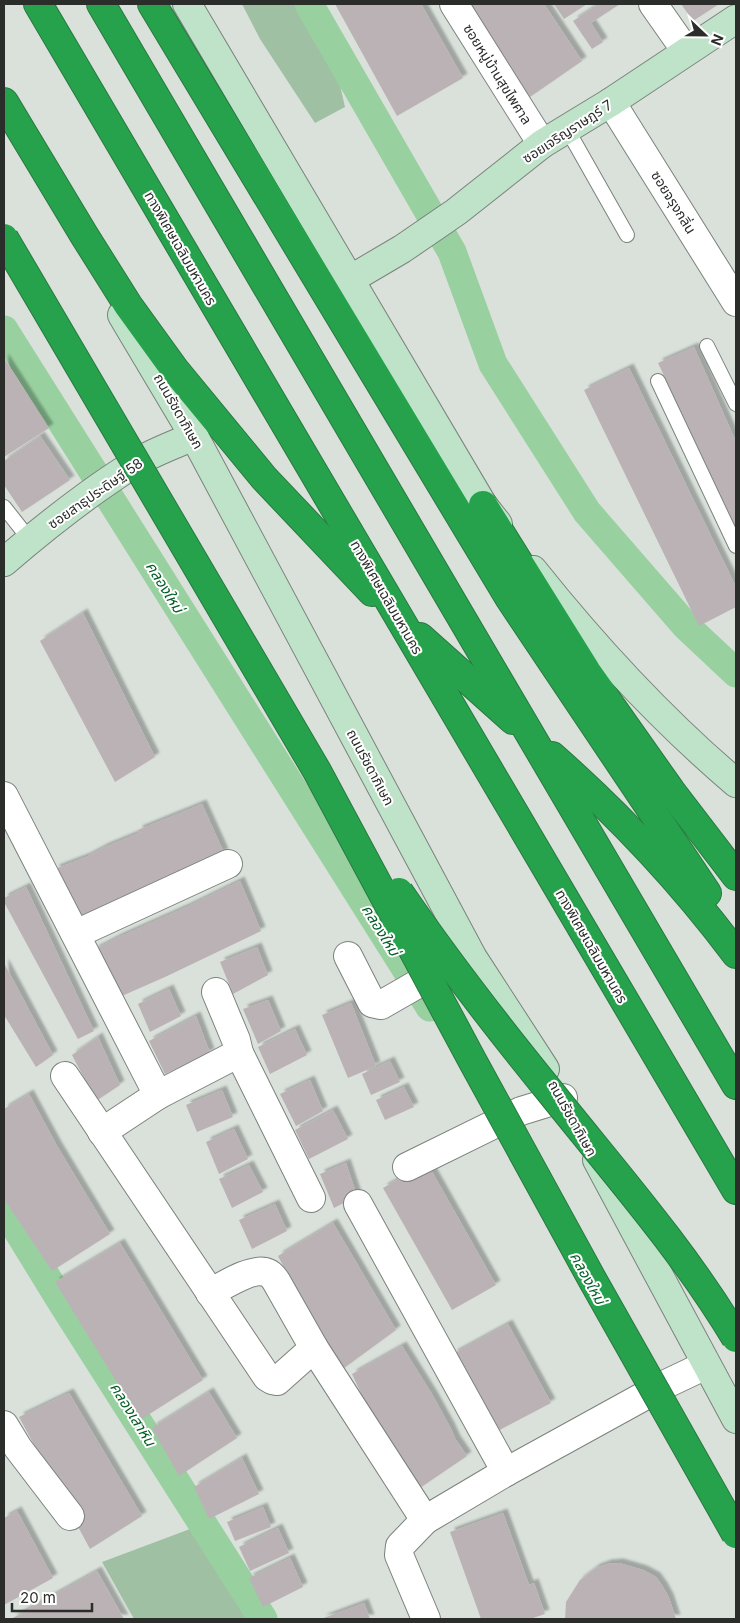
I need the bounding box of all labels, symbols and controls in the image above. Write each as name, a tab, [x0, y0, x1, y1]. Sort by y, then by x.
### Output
north arrow	[680, 10, 730, 60]
street label: ซอยหมู่บ้านสุขไพศาล	[459, 21, 536, 128]
text: N	[708, 32, 727, 48]
street label: ซอยเจริญราษฎร์ 7	[519, 96, 615, 166]
street label: ซอยจรุงกลิ่น	[647, 167, 700, 237]
street label: ทางพิเศษเฉลิมมหานคร	[141, 188, 221, 308]
street label: ถนนรัชดาภิเษก	[151, 370, 207, 452]
street label: ซอยสาธุประดิษฐ์ 58	[44, 454, 146, 533]
street label: ทางพิเศษเฉลิมมหานคร	[347, 537, 427, 657]
water label: คลองใหม่	[142, 558, 189, 618]
street label: ถนนรัชดาภิเษก	[344, 726, 398, 808]
street label: ทางพิเศษเฉลิมมหานคร	[552, 886, 632, 1006]
water label: คลองใหม่	[358, 901, 405, 961]
street label: ถนนรัชดาภิเษก	[545, 1077, 601, 1159]
water label: คลองใหม่	[566, 1249, 611, 1309]
water label: คลองเสาหิน	[106, 1379, 160, 1450]
scale bar	[12, 1580, 92, 1612]
text: 20 m	[20, 1588, 56, 1607]

